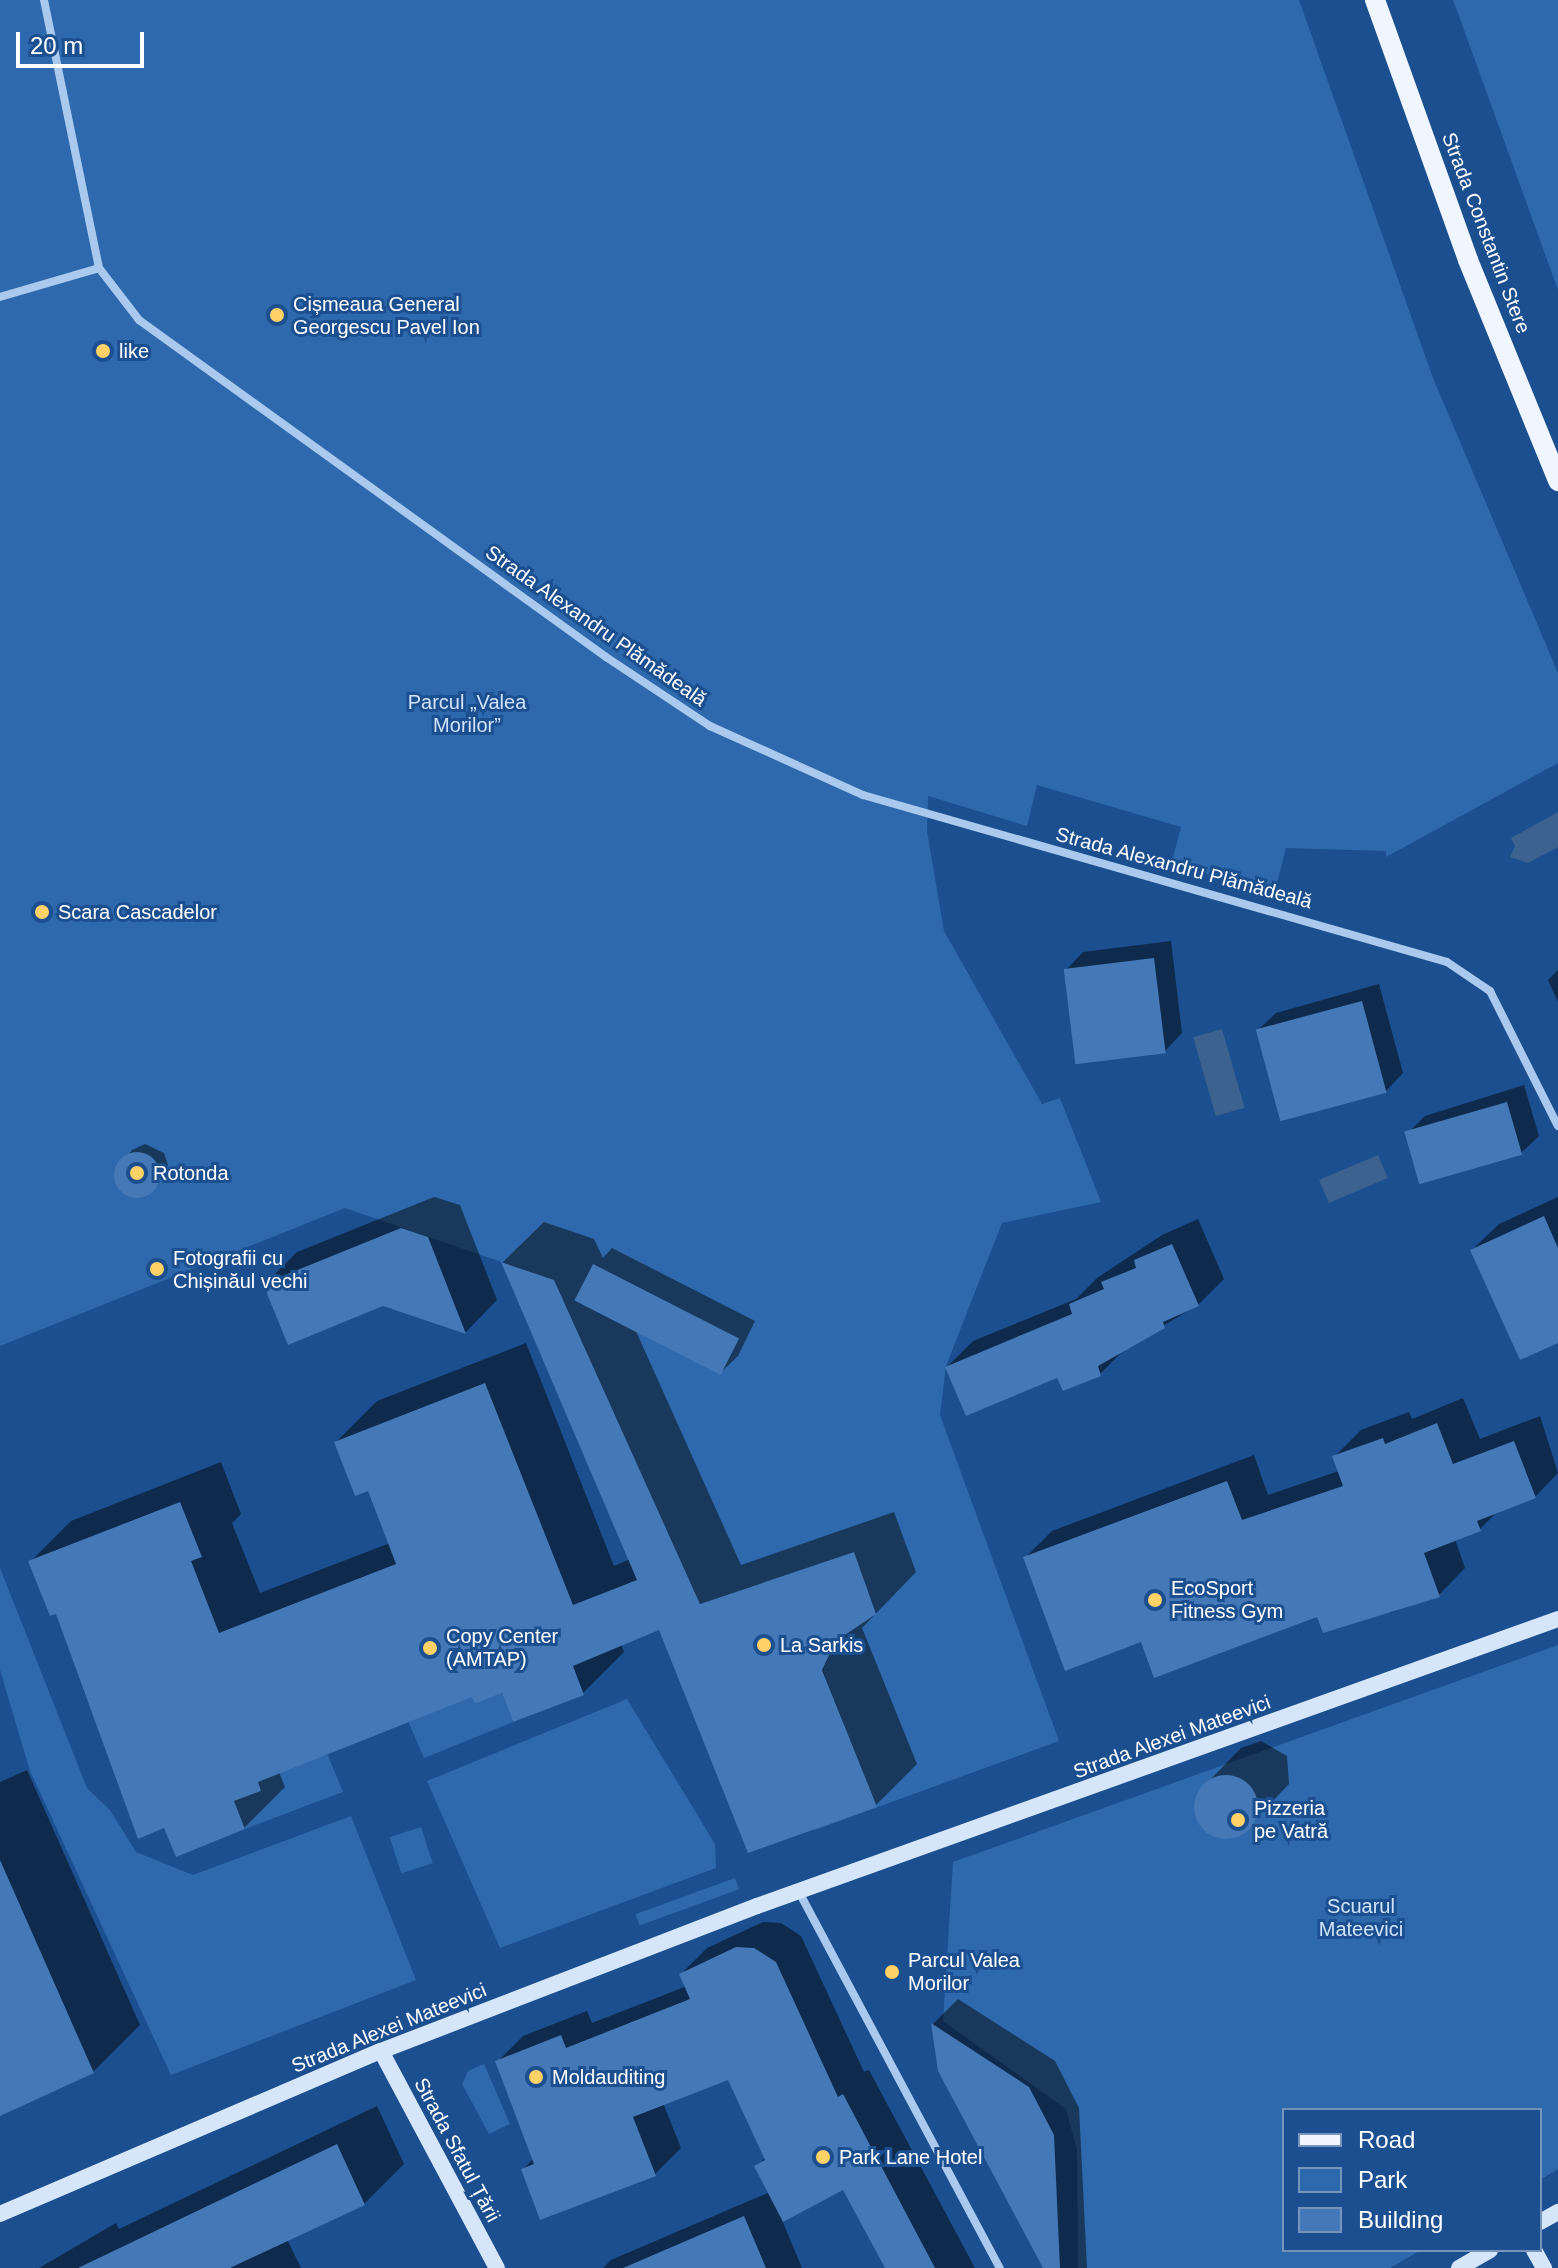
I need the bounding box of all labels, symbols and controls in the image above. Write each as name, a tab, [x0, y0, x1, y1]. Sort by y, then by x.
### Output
scale bar	[20, 16, 148, 66]
text: 20 m	[30, 32, 83, 59]
street label: Strada Constantin Stere	[1437, 129, 1535, 337]
place label: Cișmeaua General Georgescu Pavel Ion	[293, 292, 480, 339]
marker: Cișmeaua General Georgescu Pavel Ion	[268, 306, 286, 324]
place label: like	[119, 339, 149, 363]
marker: like	[94, 342, 112, 360]
street label: Strada Alexandru Plămădeală	[480, 540, 712, 712]
park label: Parcul „Valea Morilor”	[408, 690, 526, 737]
street label: Strada Alexandru Plămădeală	[1053, 822, 1315, 914]
place label: Scara Cascadelor	[58, 900, 217, 924]
marker: Scara Cascadelor	[33, 903, 51, 921]
place label: Rotonda	[153, 1161, 229, 1185]
marker: Rotonda	[128, 1164, 146, 1182]
place label: Fotografii cu Chișinăul vechi	[173, 1246, 308, 1293]
marker: Fotografii cu Chișinăul vechi	[148, 1260, 166, 1278]
place label: EcoSport Fitness Gym	[1171, 1576, 1283, 1623]
marker: EcoSport Fitness Gym	[1146, 1591, 1164, 1609]
place label: Copy Center (AMTAP)	[446, 1624, 558, 1671]
place label: La Sarkis	[780, 1633, 863, 1657]
marker: La Sarkis	[755, 1636, 773, 1654]
marker: Copy Center (AMTAP)	[421, 1639, 439, 1657]
street label: Strada Alexei Mateevici	[1070, 1690, 1274, 1784]
place label: Pizzeria pe Vatră	[1254, 1796, 1328, 1843]
marker: Pizzeria pe Vatră	[1229, 1811, 1247, 1829]
park label: Scuarul Mateevici	[1319, 1895, 1403, 1942]
place label: Parcul Valea Morilor	[908, 1948, 1020, 1995]
marker: Parcul Valea Morilor	[883, 1963, 901, 1981]
street label: Strada Alexei Mateevici	[288, 1978, 490, 2078]
place label: Moldauditing	[552, 2065, 665, 2089]
marker: Moldauditing	[527, 2068, 545, 2086]
street label: Strada Sfatul Țării	[409, 2074, 505, 2226]
legend	[1282, 2108, 1542, 2252]
text: Road	[1358, 2126, 1415, 2153]
place label: Park Lane Hotel	[839, 2145, 982, 2169]
marker: Park Lane Hotel	[814, 2148, 832, 2166]
text: Park	[1358, 2166, 1407, 2193]
text: Building	[1358, 2206, 1443, 2233]

